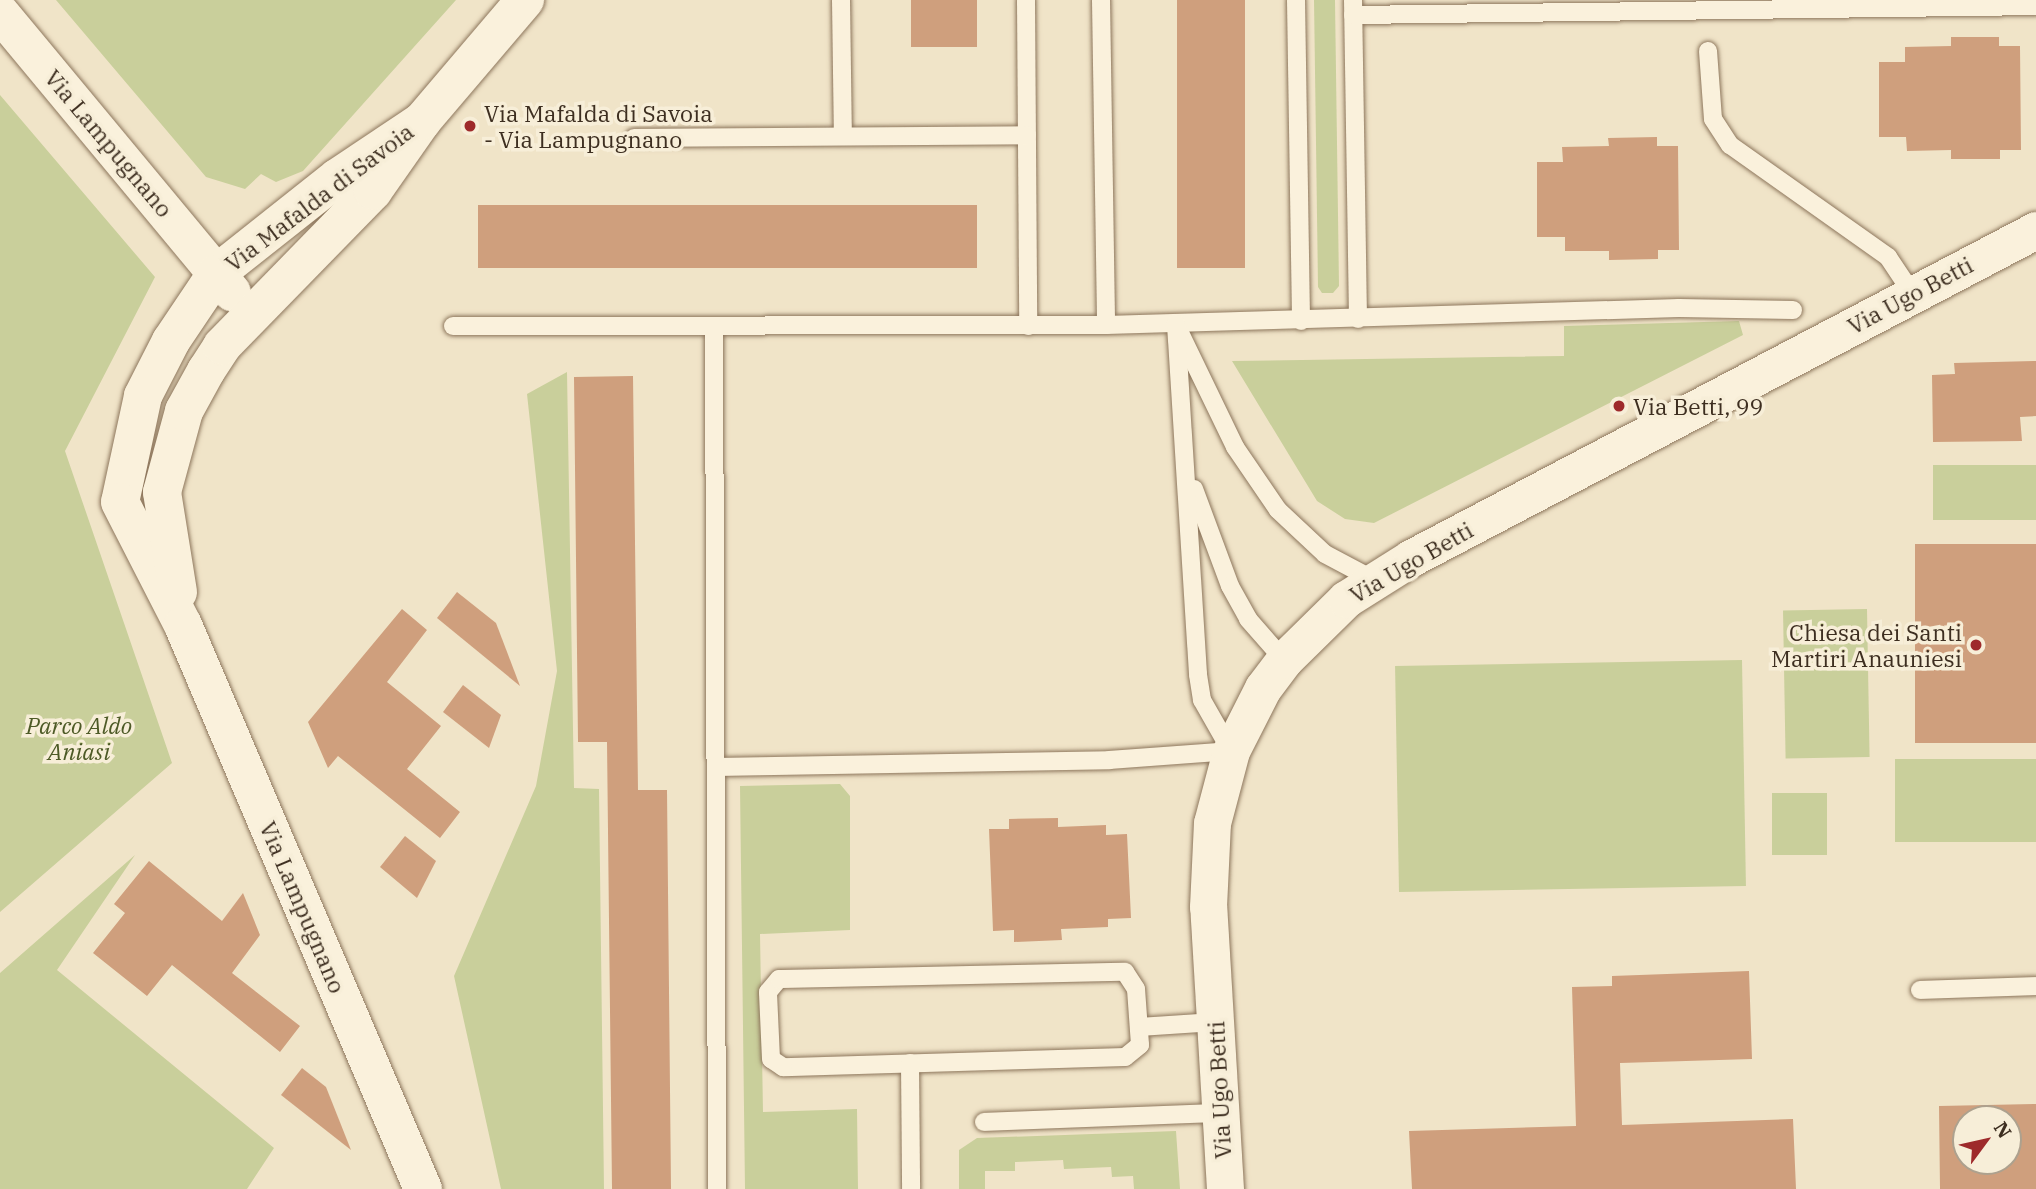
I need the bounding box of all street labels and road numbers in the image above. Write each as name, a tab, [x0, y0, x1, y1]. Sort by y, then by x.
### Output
street label: Via Lampugnano	[39, 64, 179, 222]
street label: Via Mafalda di Savoia	[219, 117, 419, 277]
street label: Via Ugo Betti	[1843, 250, 1977, 340]
street label: Via Ugo Betti	[1344, 516, 1478, 608]
street label: Via Lampugnano	[254, 817, 352, 997]
street label: Via Ugo Betti	[1202, 1020, 1236, 1160]

